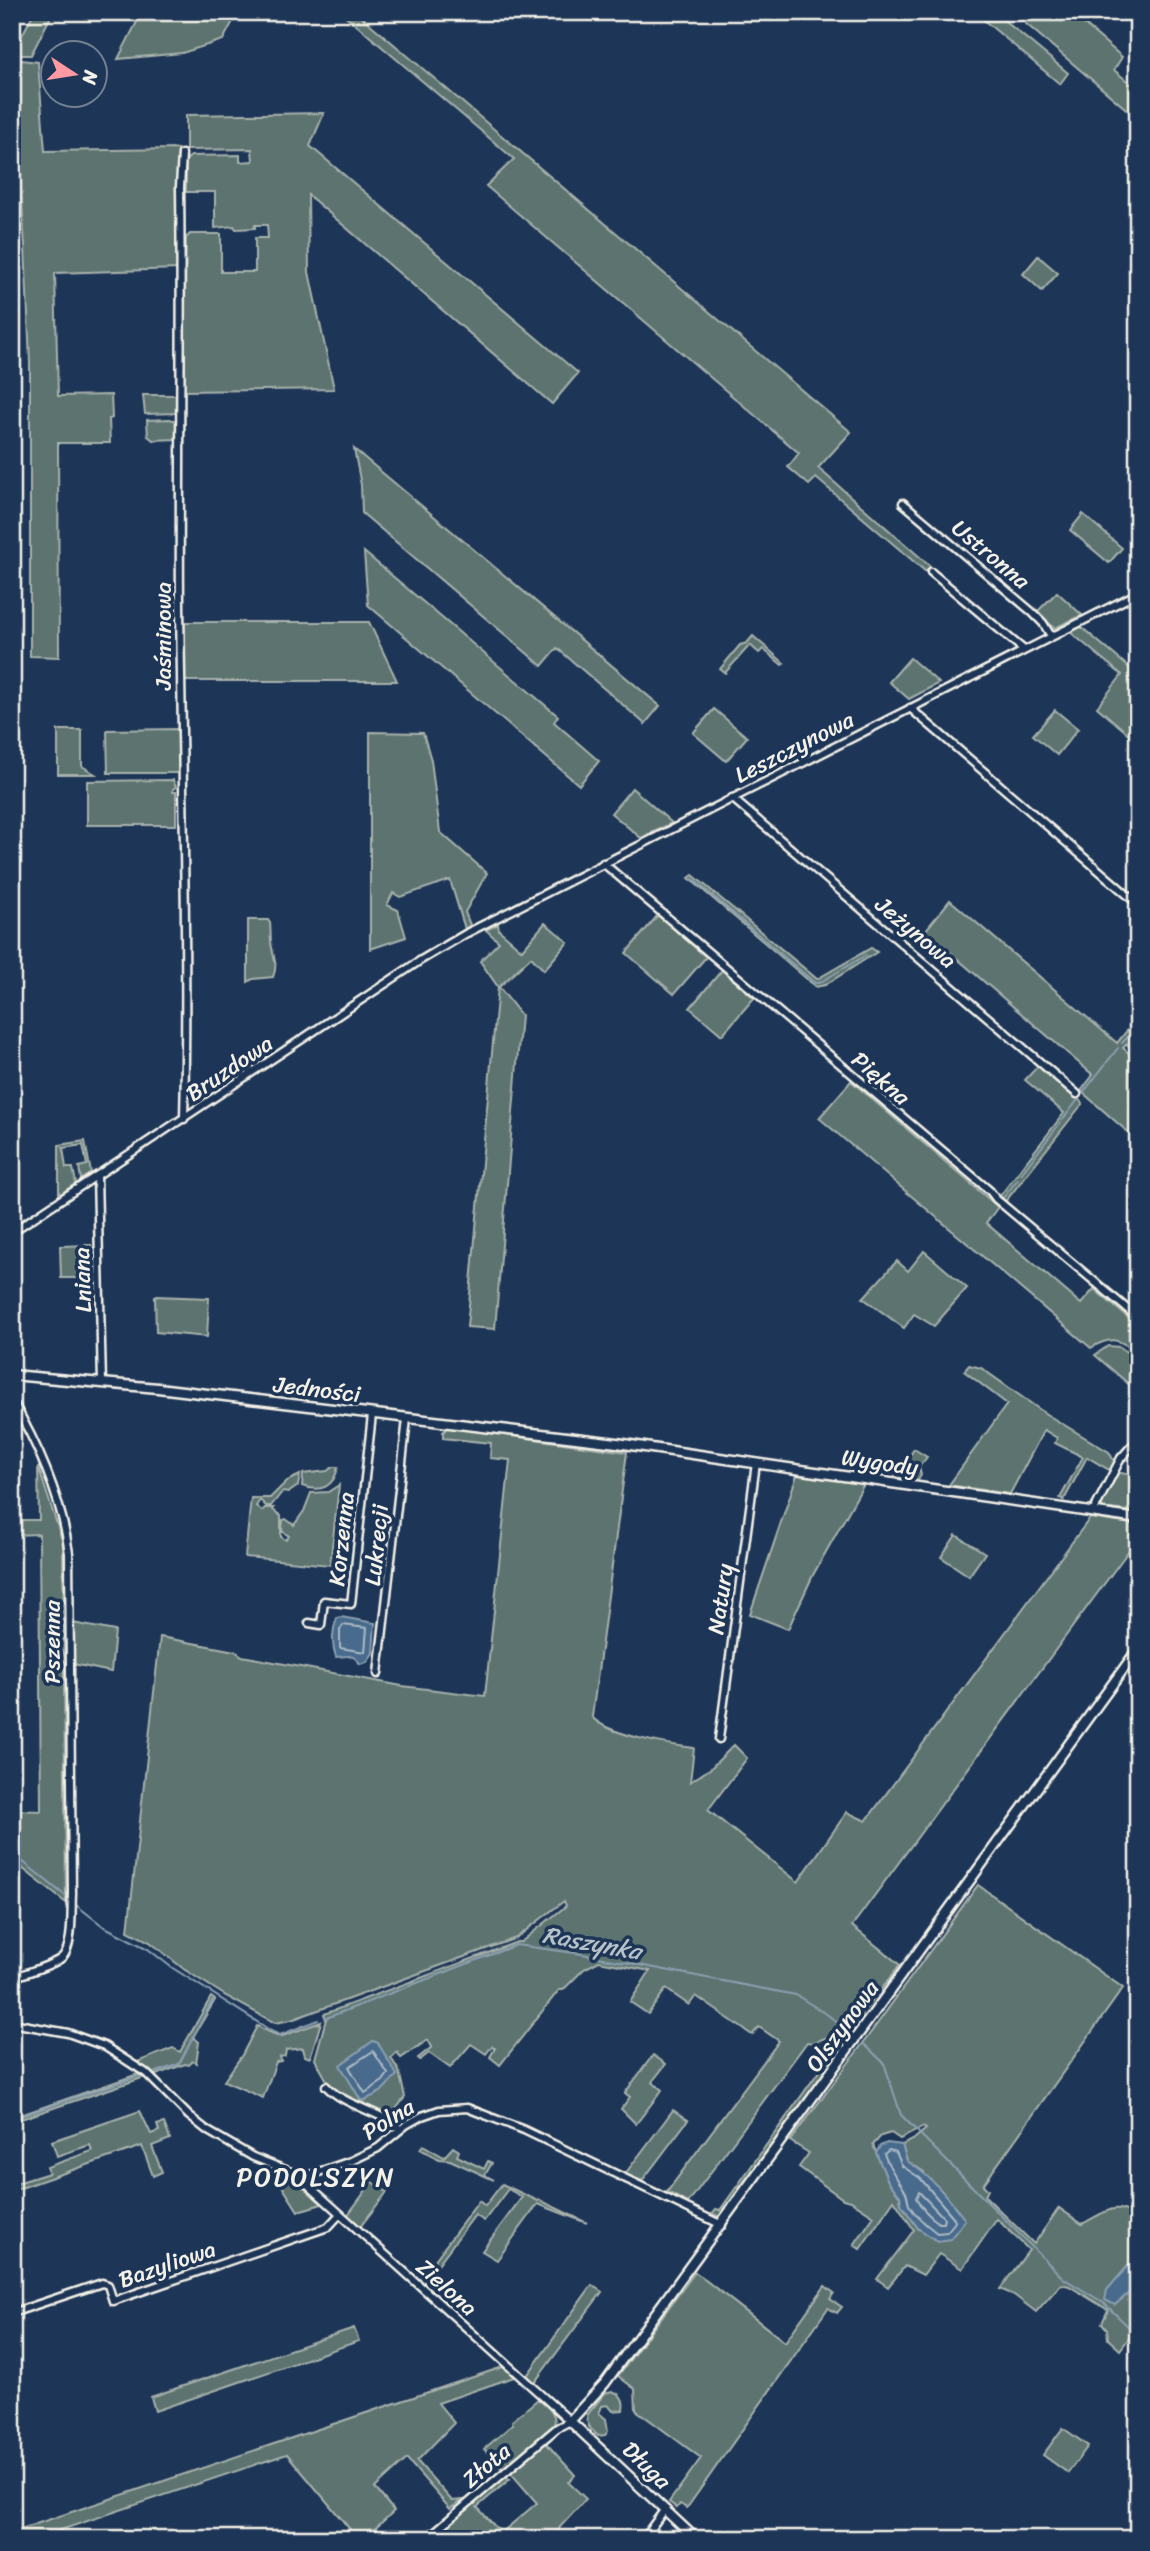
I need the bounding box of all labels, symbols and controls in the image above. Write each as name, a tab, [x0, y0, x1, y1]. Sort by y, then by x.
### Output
north arrow	[38, 38, 108, 108]
text: N	[72, 67, 108, 88]
street label: Ustronna	[942, 509, 1040, 600]
street label: Jaśminowa	[143, 582, 184, 691]
street label: Leszczynowa	[727, 699, 862, 795]
street label: Jeżynowa	[865, 885, 966, 980]
street label: Bruzdowa	[177, 1024, 282, 1113]
street label: Piękna	[841, 1041, 920, 1117]
street label: Lniana	[61, 1246, 104, 1313]
street label: Jedności	[270, 1364, 363, 1415]
street label: Wygody	[839, 1437, 921, 1488]
street label: Korzenna	[316, 1490, 367, 1588]
street label: Lukrecji	[352, 1502, 401, 1588]
street label: Natury	[695, 1561, 746, 1637]
street label: Pszenna	[32, 1600, 73, 1684]
water label: Raszynka	[540, 1914, 647, 1973]
street label: Olszynowa	[795, 1971, 891, 2081]
street label: Polna	[354, 2087, 423, 2152]
district label: PODOLSZYN	[236, 2154, 396, 2200]
street label: Bazyliowa	[113, 2229, 221, 2300]
street label: Zielona	[406, 2248, 487, 2327]
street label: Długa	[612, 2431, 682, 2500]
street label: Złota	[452, 2432, 521, 2499]

